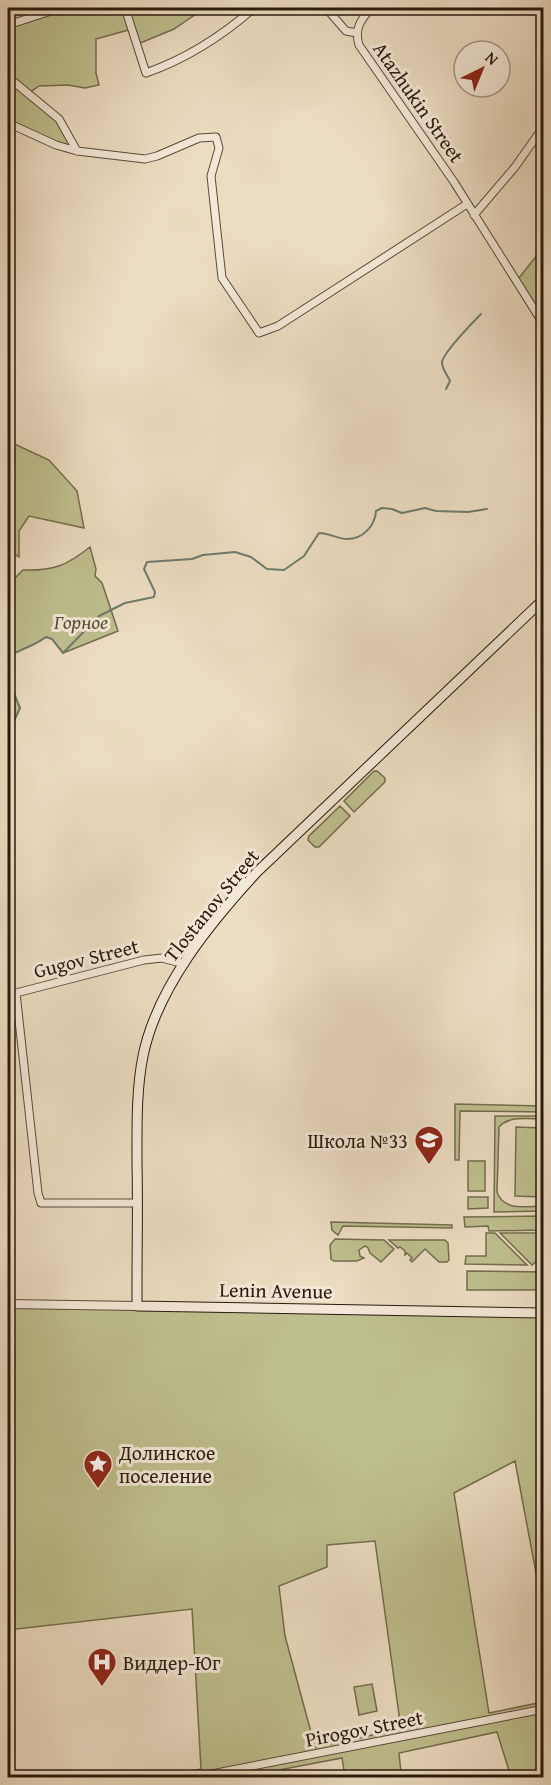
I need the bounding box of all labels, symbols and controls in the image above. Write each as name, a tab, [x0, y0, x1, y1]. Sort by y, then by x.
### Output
street label: Atazhukin Street	[367, 36, 471, 168]
north arrow	[452, 39, 512, 99]
text: N	[480, 46, 505, 71]
park label: Горное	[53, 607, 108, 636]
street label: Tlostanov Street	[156, 842, 266, 968]
street label: Gugov Street	[30, 931, 142, 985]
school or university icon: Школа №33	[413, 1124, 445, 1166]
place label: Школа №33	[308, 1126, 408, 1155]
street label: Lenin Avenue	[219, 1275, 333, 1305]
place label: Долинское поселение	[118, 1438, 215, 1490]
place icon: Долинское поселение	[82, 1448, 114, 1490]
hospital icon: Виддер-Юг	[86, 1646, 118, 1688]
place label: Виддер-Юг	[123, 1648, 221, 1677]
street label: Pirogov Street	[303, 1702, 425, 1754]

